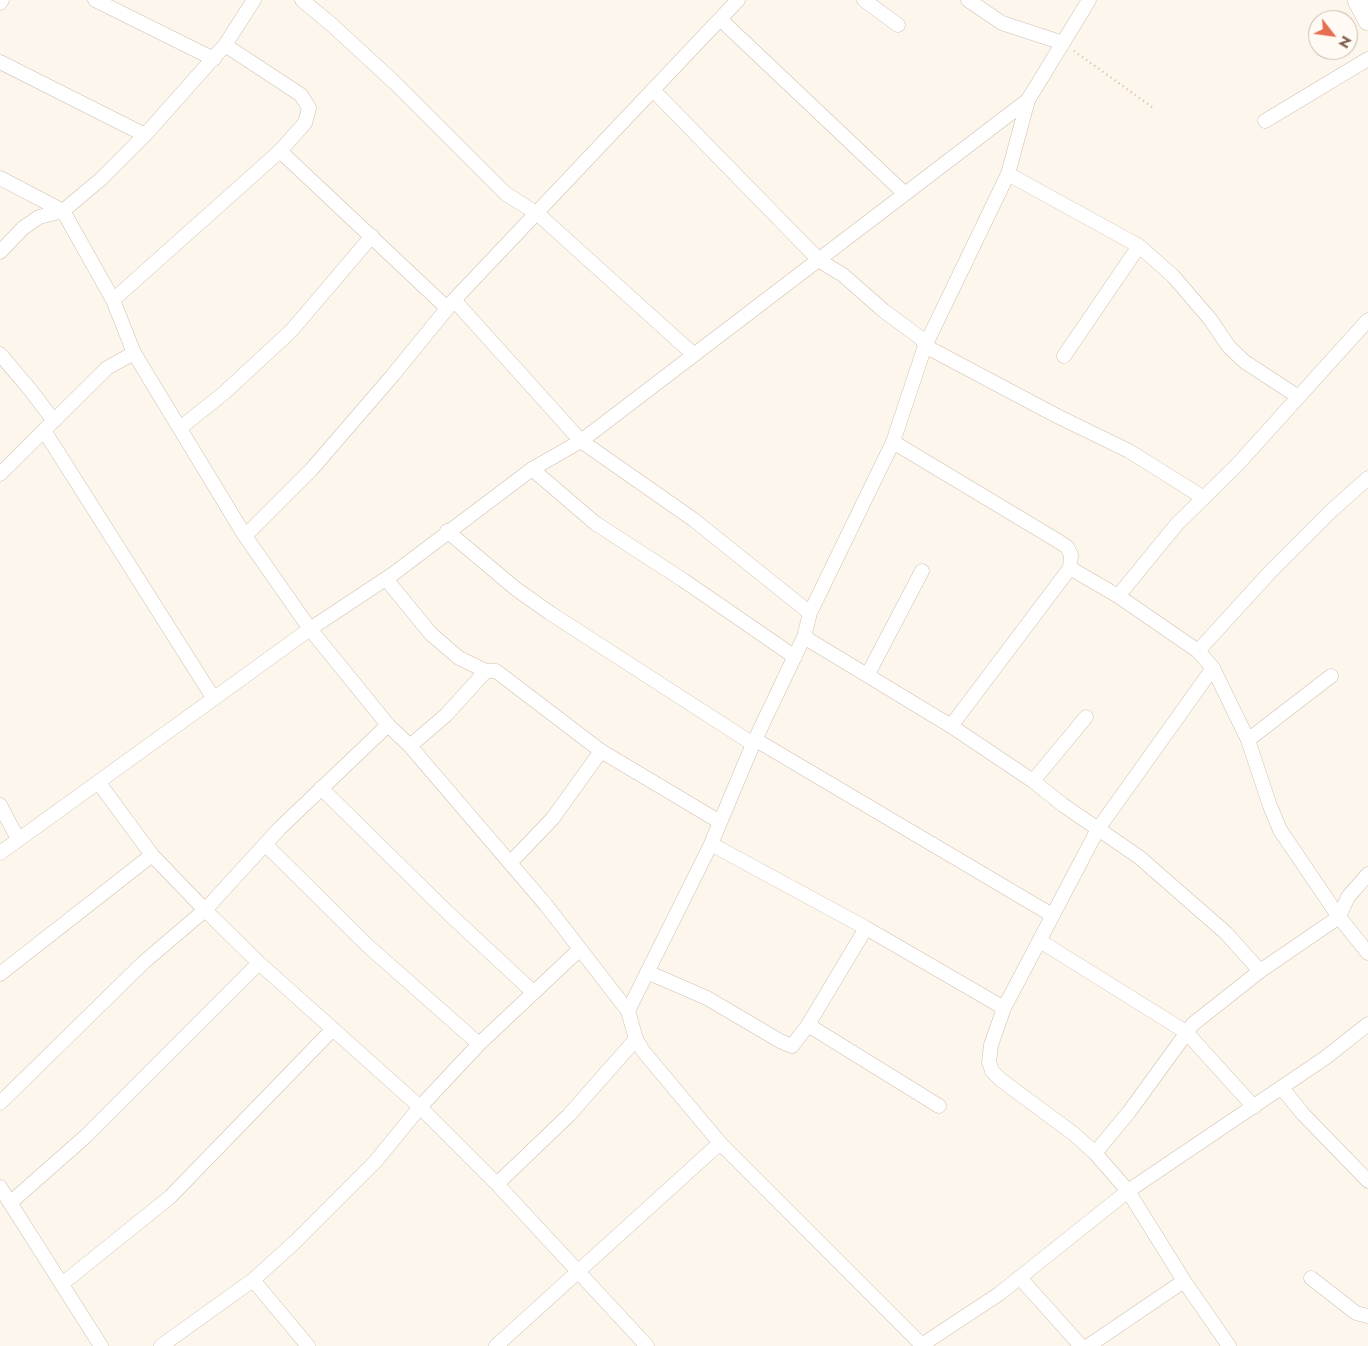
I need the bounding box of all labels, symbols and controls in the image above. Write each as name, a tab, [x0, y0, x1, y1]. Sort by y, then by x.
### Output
north arrow	[1308, 10, 1358, 60]
text: N	[1334, 32, 1357, 52]

